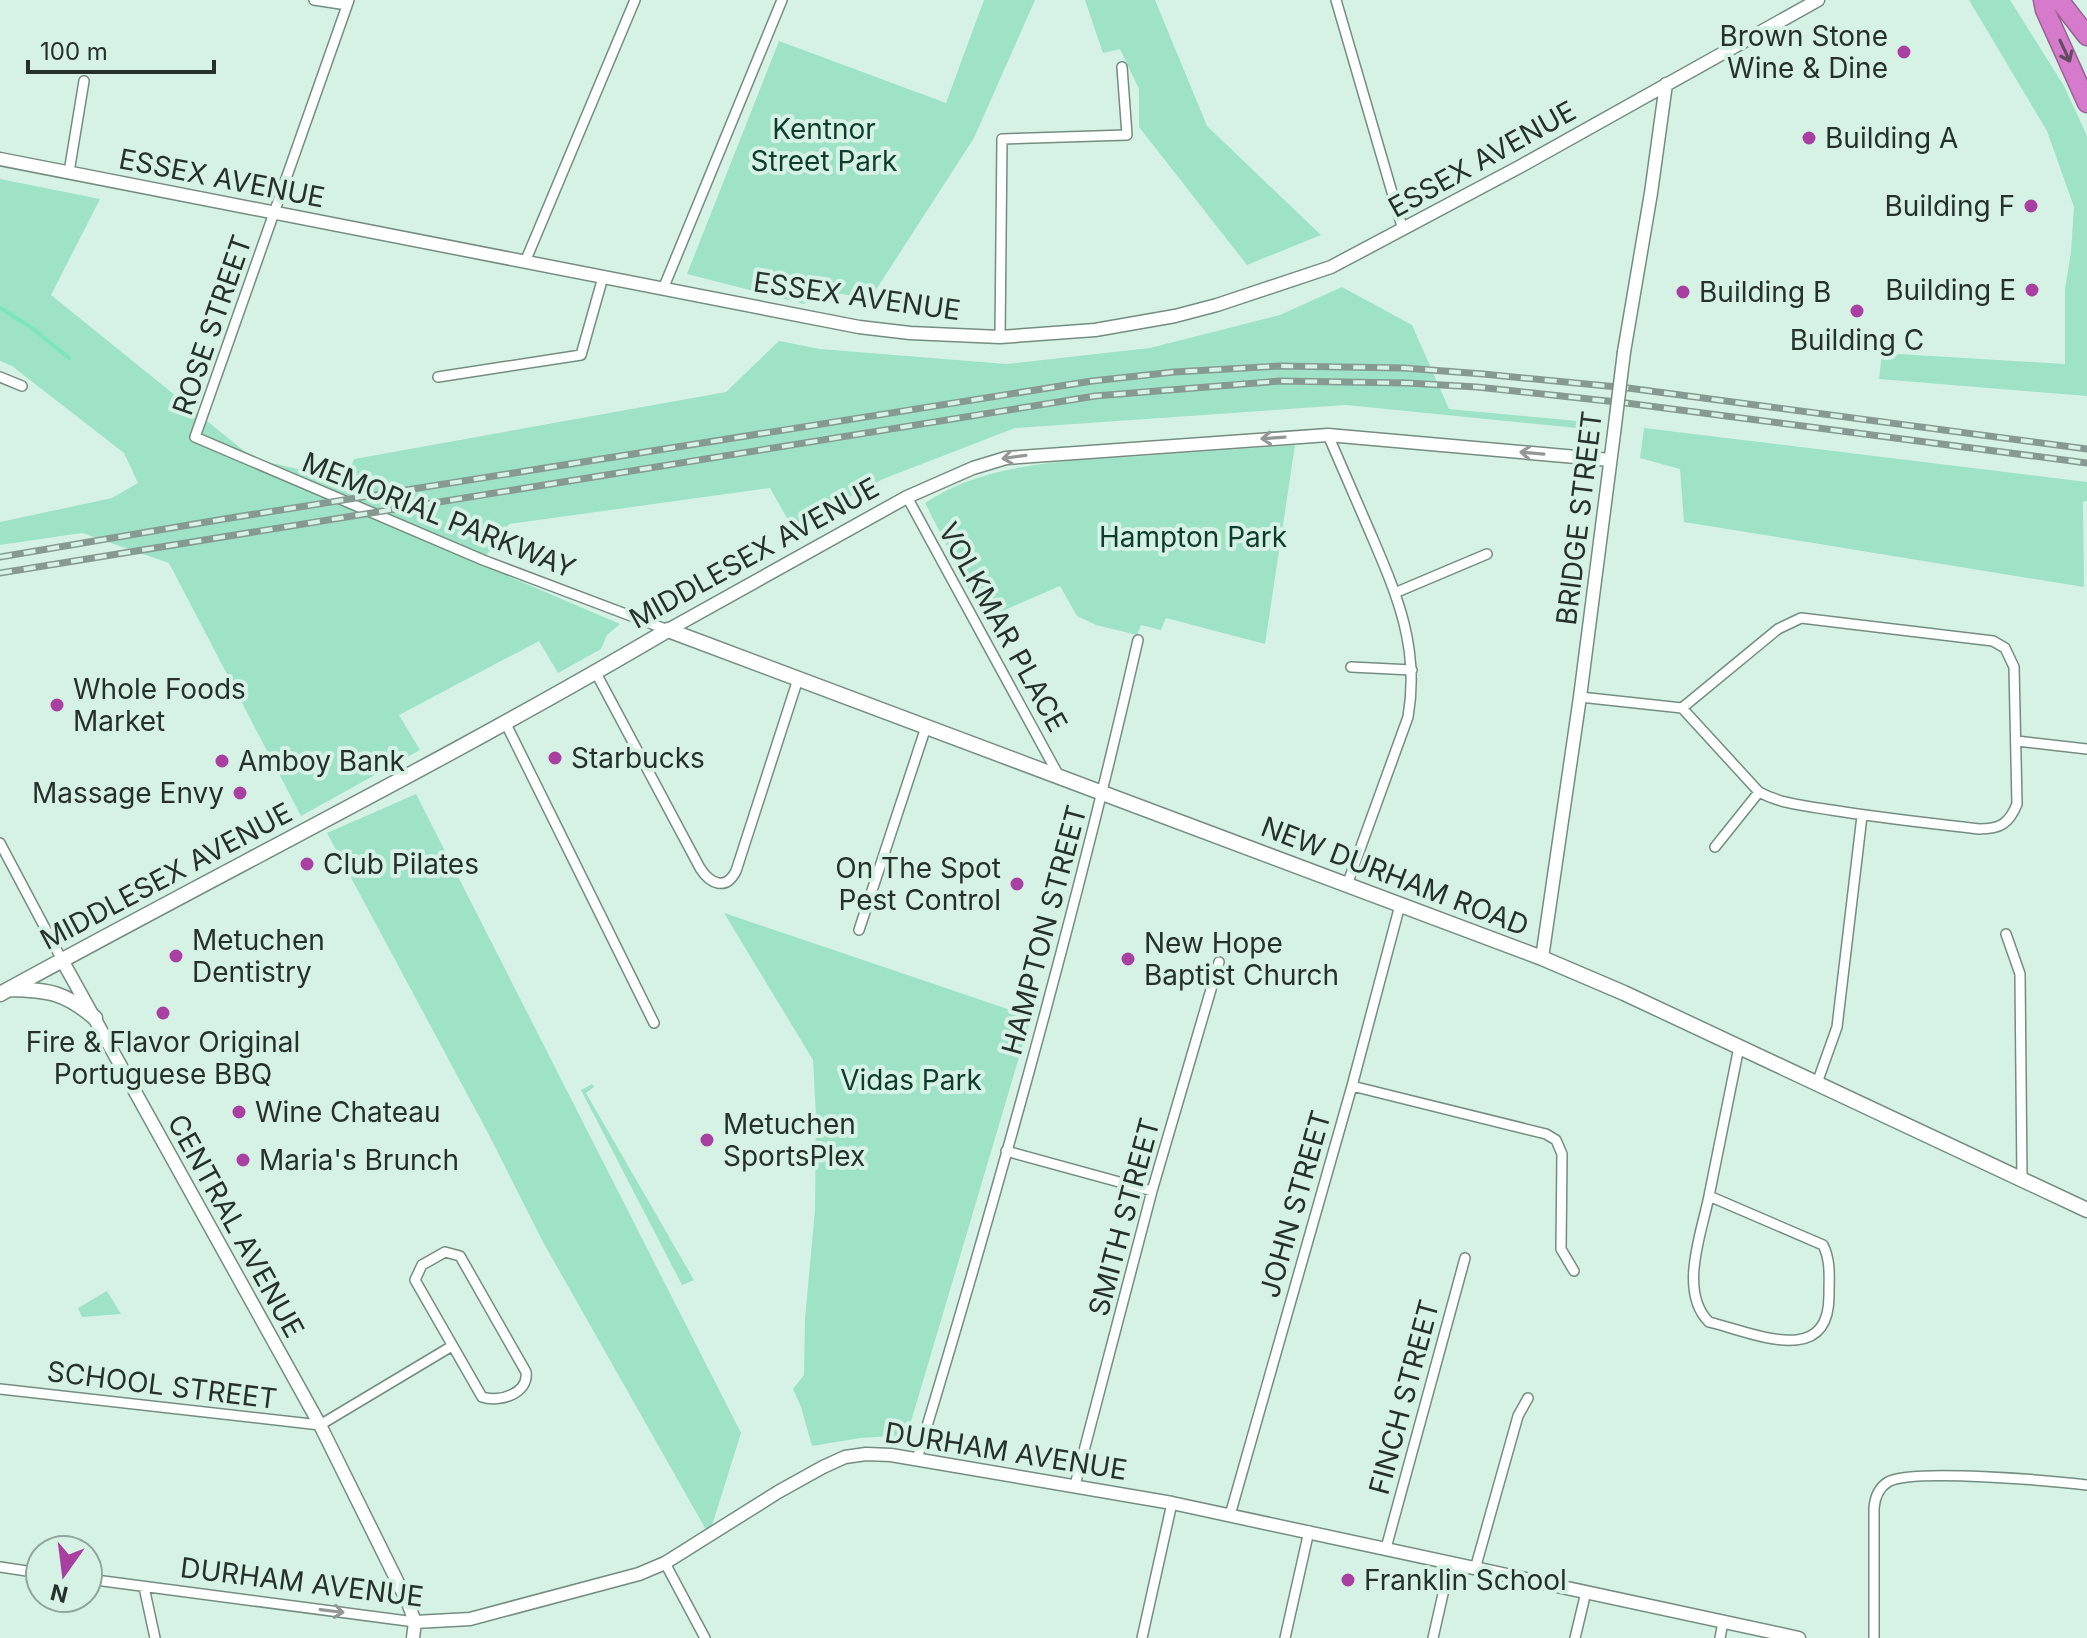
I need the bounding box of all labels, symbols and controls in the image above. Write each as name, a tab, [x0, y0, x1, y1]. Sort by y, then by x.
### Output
place label: Brown Stone Wine & Dine	[1719, 19, 1888, 85]
scale bar	[28, 24, 214, 74]
text: 100 m	[40, 37, 108, 66]
one-way arrow	[2058, 39, 2073, 63]
marker: Brown Stone Wine & Dine	[1895, 43, 1913, 61]
street label: ESSEX AVENUE	[1382, 93, 1582, 225]
park label: Kentnor Street Park	[751, 112, 897, 178]
place label: Building A	[1825, 121, 1958, 155]
marker: Building A	[1800, 129, 1818, 147]
street label: ESSEX AVENUE	[116, 141, 328, 215]
place label: Building F	[1885, 189, 2015, 223]
marker: Building F	[2022, 197, 2040, 215]
street label: ROSE STREET	[165, 231, 259, 419]
street label: ESSEX AVENUE	[751, 265, 963, 327]
place label: Building E	[1885, 273, 2016, 307]
place label: Building B	[1699, 275, 1831, 309]
marker: Building E	[2023, 281, 2041, 299]
marker: Building B	[1674, 283, 1692, 301]
marker: Building C	[1848, 302, 1866, 320]
place label: Building C	[1790, 323, 1924, 357]
street label: BRIDGE STREET	[1549, 409, 1609, 627]
one-way arrow	[1260, 431, 1287, 446]
street label: MEMORIAL PARKWAY	[297, 445, 581, 585]
one-way arrow	[1519, 445, 1546, 460]
one-way arrow	[1002, 451, 1027, 466]
street label: MIDDLESEX AVENUE	[623, 470, 885, 636]
street label: VOLKMAR PLACE	[931, 516, 1075, 738]
park label: Hampton Park	[1099, 520, 1287, 554]
place label: Whole Foods Market	[73, 672, 246, 738]
marker: Whole Foods Market	[48, 696, 66, 714]
place label: Starbucks	[571, 741, 705, 775]
place label: Amboy Bank	[238, 744, 405, 778]
marker: Starbucks	[546, 749, 564, 767]
marker: Amboy Bank	[213, 752, 231, 770]
place label: Massage Envy	[32, 776, 224, 810]
marker: Massage Envy	[231, 784, 249, 802]
street label: MIDDLESEX AVENUE	[34, 795, 298, 957]
street label: HAMPTON STREET	[994, 802, 1094, 1058]
street label: NEW DURHAM ROAD	[1256, 809, 1534, 943]
place label: Club Pilates	[323, 847, 479, 881]
place label: On The Spot Pest Control	[835, 851, 1001, 917]
marker: Club Pilates	[298, 855, 316, 873]
marker: On The Spot Pest Control	[1008, 875, 1026, 893]
place label: Metuchen Dentistry	[192, 923, 325, 989]
place label: New Hope Baptist Church	[1144, 926, 1339, 992]
marker: Metuchen Dentistry	[167, 947, 185, 965]
marker: New Hope Baptist Church	[1119, 950, 1137, 968]
marker: Fire & Flavor Original Portuguese BBQ	[154, 1004, 172, 1022]
place label: Fire & Flavor Original Portuguese BBQ	[26, 1025, 300, 1091]
park label: Vidas Park	[840, 1063, 982, 1097]
place label: Wine Chateau	[255, 1095, 441, 1129]
marker: Wine Chateau	[230, 1103, 248, 1121]
place label: Metuchen SportsPlex	[723, 1107, 865, 1173]
street label: JOHN STREET	[1252, 1107, 1338, 1301]
street label: CENTRAL AVENUE	[161, 1109, 311, 1343]
street label: SMITH STREET	[1081, 1114, 1167, 1320]
marker: Metuchen SportsPlex	[698, 1131, 716, 1149]
place label: Maria's Brunch	[259, 1143, 459, 1177]
marker: Maria's Brunch	[234, 1151, 252, 1169]
street label: FINCH STREET	[1362, 1296, 1446, 1498]
street label: SCHOOL STREET	[45, 1354, 279, 1416]
street label: DURHAM AVENUE	[883, 1415, 1129, 1487]
north arrow	[24, 1534, 104, 1614]
street label: DURHAM AVENUE	[179, 1550, 425, 1614]
place label: Franklin School	[1364, 1563, 1567, 1597]
marker: Franklin School	[1339, 1571, 1357, 1589]
text: N	[48, 1579, 70, 1608]
one-way arrow	[319, 1604, 344, 1619]

